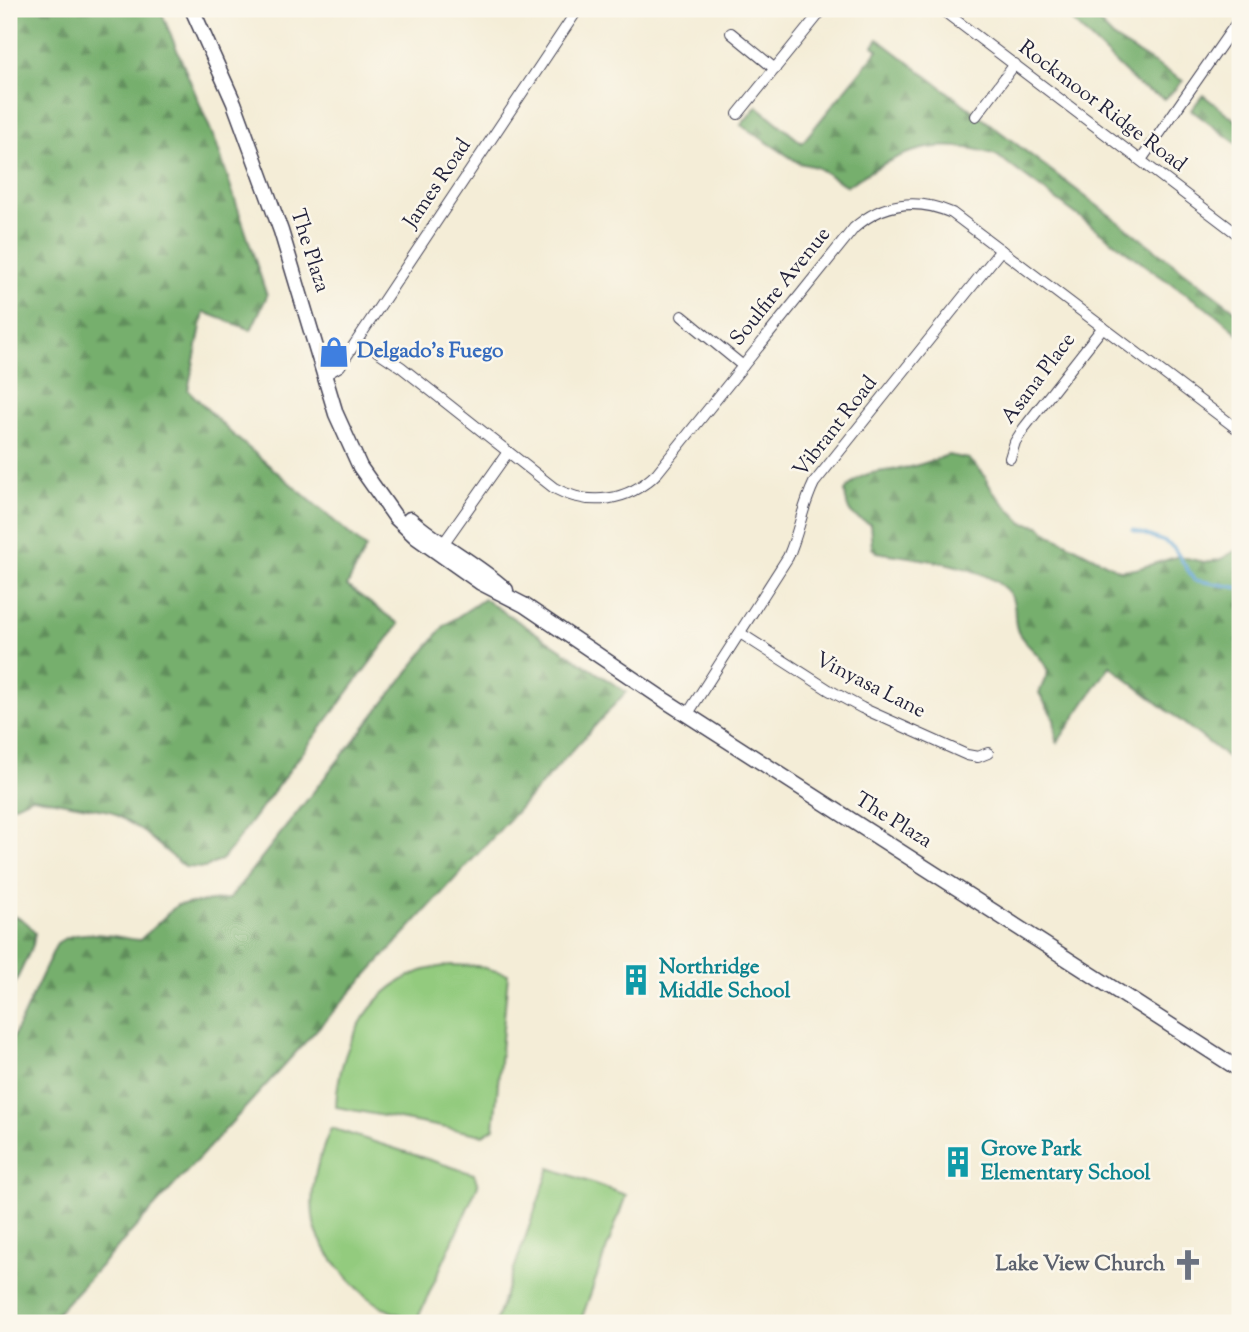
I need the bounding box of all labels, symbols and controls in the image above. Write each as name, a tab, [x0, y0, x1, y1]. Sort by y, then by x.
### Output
street label: Rockmoor Ridge Road	[1012, 34, 1192, 180]
street label: James Road	[396, 133, 479, 236]
street label: The Plaza	[281, 205, 337, 297]
street label: Soulfire Avenue	[724, 221, 838, 353]
street label: Asana Place	[995, 327, 1083, 431]
shop icon: Delgado's Fuego	[317, 335, 351, 369]
place label: Delgado's Fuego	[357, 337, 504, 367]
street label: Vibrant Road	[787, 370, 885, 484]
street label: Vinyasa Lane	[810, 645, 930, 727]
street label: The Plaza	[849, 785, 938, 857]
place label: Northridge Middle School	[659, 953, 790, 1007]
building icon: Northridge Middle School	[619, 963, 653, 997]
place label: Grove Park Elementary School	[981, 1135, 1151, 1189]
building icon: Grove Park Elementary School	[941, 1145, 975, 1179]
church icon: Lake View Church	[1171, 1248, 1205, 1282]
place label: Lake View Church	[995, 1250, 1166, 1280]

